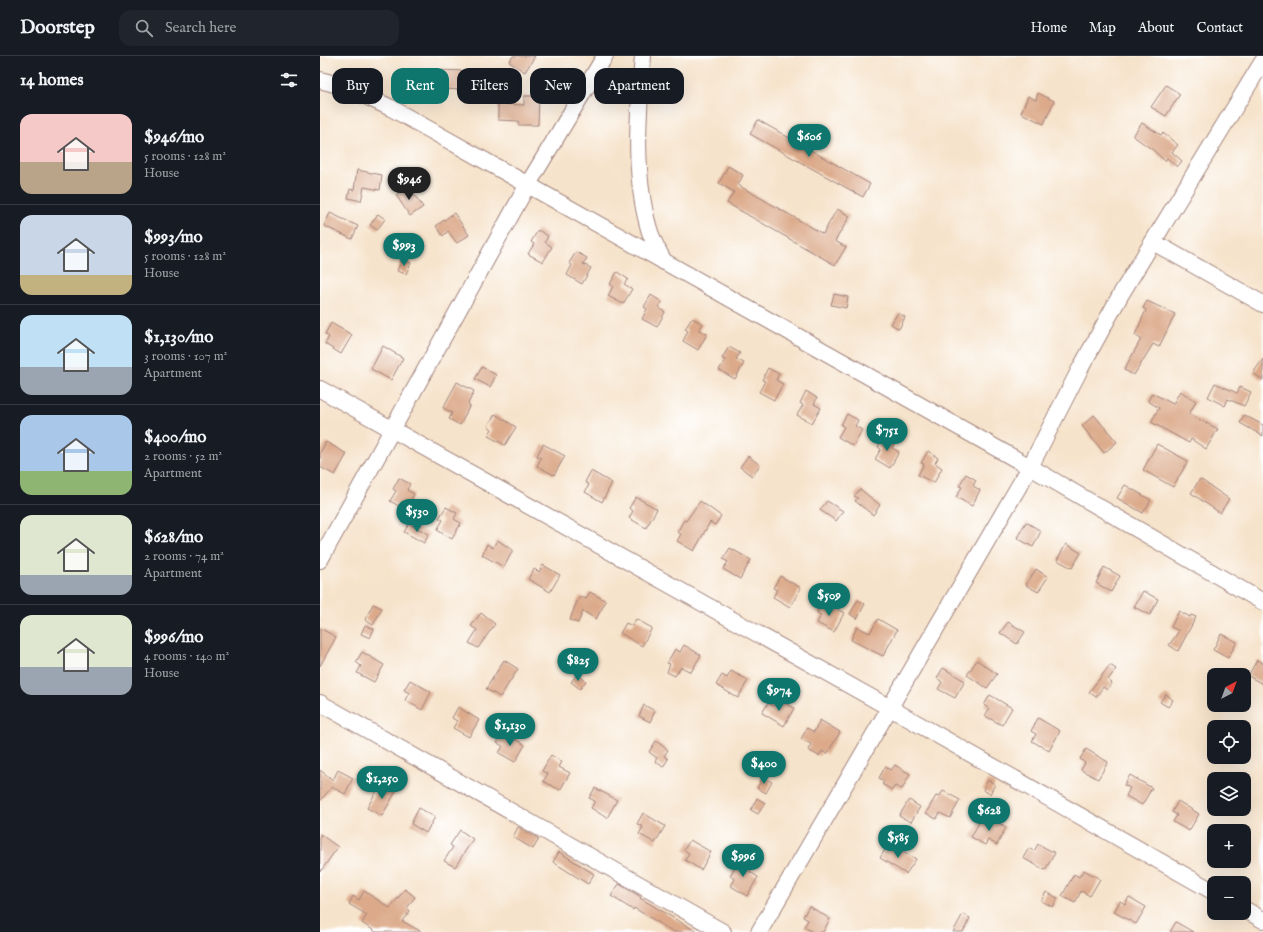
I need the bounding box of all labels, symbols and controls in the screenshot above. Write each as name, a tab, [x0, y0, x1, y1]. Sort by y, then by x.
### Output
search box	[119, 10, 399, 46]
text: Doorstep	[20, 16, 95, 40]
icon: search	[133, 17, 155, 39]
text: Search here	[165, 18, 236, 37]
text: Home	[1031, 19, 1067, 37]
text: Map	[1089, 19, 1116, 37]
text: About	[1138, 19, 1174, 37]
text: Contact	[1196, 19, 1243, 37]
chip: Buy	[332, 68, 383, 104]
chip: Rent	[391, 68, 449, 104]
chip: Filters	[457, 68, 522, 104]
chip: New	[530, 68, 586, 104]
chip: Apartment	[594, 68, 684, 104]
icon: filters	[278, 69, 300, 91]
text: 14 homes	[20, 70, 83, 91]
pin: $606	[785, 124, 833, 158]
text: $946/mo	[144, 127, 204, 148]
text: $606	[797, 128, 821, 145]
icon: home	[52, 130, 100, 178]
text: 5 rooms · 128 m²	[144, 148, 226, 165]
text: House	[144, 165, 179, 182]
pin: $946	[385, 167, 433, 201]
text: $946	[397, 171, 421, 188]
text: $993/mo	[144, 227, 203, 248]
icon: home	[52, 231, 100, 279]
pin: $993	[380, 233, 428, 267]
text: $993	[392, 237, 416, 254]
text: 5 rooms · 128 m²	[144, 248, 226, 265]
text: House	[144, 265, 179, 282]
text: $1,130/mo	[144, 327, 213, 348]
icon: home	[52, 331, 100, 379]
text: 3 rooms · 107 m²	[144, 348, 227, 365]
text: Apartment	[144, 365, 202, 382]
pin: $751	[863, 418, 911, 452]
text: $751	[876, 422, 898, 439]
text: $400/mo	[144, 427, 206, 448]
icon: home	[52, 431, 100, 479]
text: 2 rooms · 52 m²	[144, 448, 222, 465]
text: Apartment	[144, 465, 202, 482]
pin: $530	[393, 499, 441, 533]
text: $530	[405, 503, 429, 520]
text: $628/mo	[144, 527, 203, 548]
icon: home	[52, 531, 100, 579]
text: 2 rooms · 74 m²	[144, 548, 224, 565]
text: Apartment	[144, 565, 202, 582]
pin: $509	[805, 583, 853, 617]
text: $509	[817, 587, 841, 604]
text: $996/mo	[144, 627, 203, 648]
icon: home	[52, 631, 100, 679]
text: 4 rooms · 140 m²	[144, 648, 229, 665]
pin: $825	[554, 648, 602, 682]
text: $825	[566, 652, 590, 669]
text: House	[144, 665, 179, 682]
north arrow	[1207, 668, 1251, 712]
map controls	[1207, 668, 1251, 920]
pin: $974	[755, 678, 803, 712]
text: $974	[766, 682, 792, 699]
pin: $1,130	[477, 713, 543, 747]
text: $1,130	[494, 717, 526, 734]
button: locate	[1207, 720, 1251, 764]
pin: $400	[740, 751, 788, 785]
text: $400	[751, 755, 777, 772]
pin: $1,250	[349, 766, 415, 800]
text: $1,250	[366, 770, 398, 787]
button: layers	[1207, 772, 1251, 816]
pin: $628	[965, 798, 1013, 832]
text: $628	[977, 802, 1001, 819]
button: +	[1207, 824, 1251, 868]
pin: $585	[874, 825, 922, 859]
text: $585	[887, 829, 909, 846]
pin: $996	[719, 844, 767, 878]
text: $996	[731, 848, 755, 865]
button: −	[1207, 876, 1251, 920]

